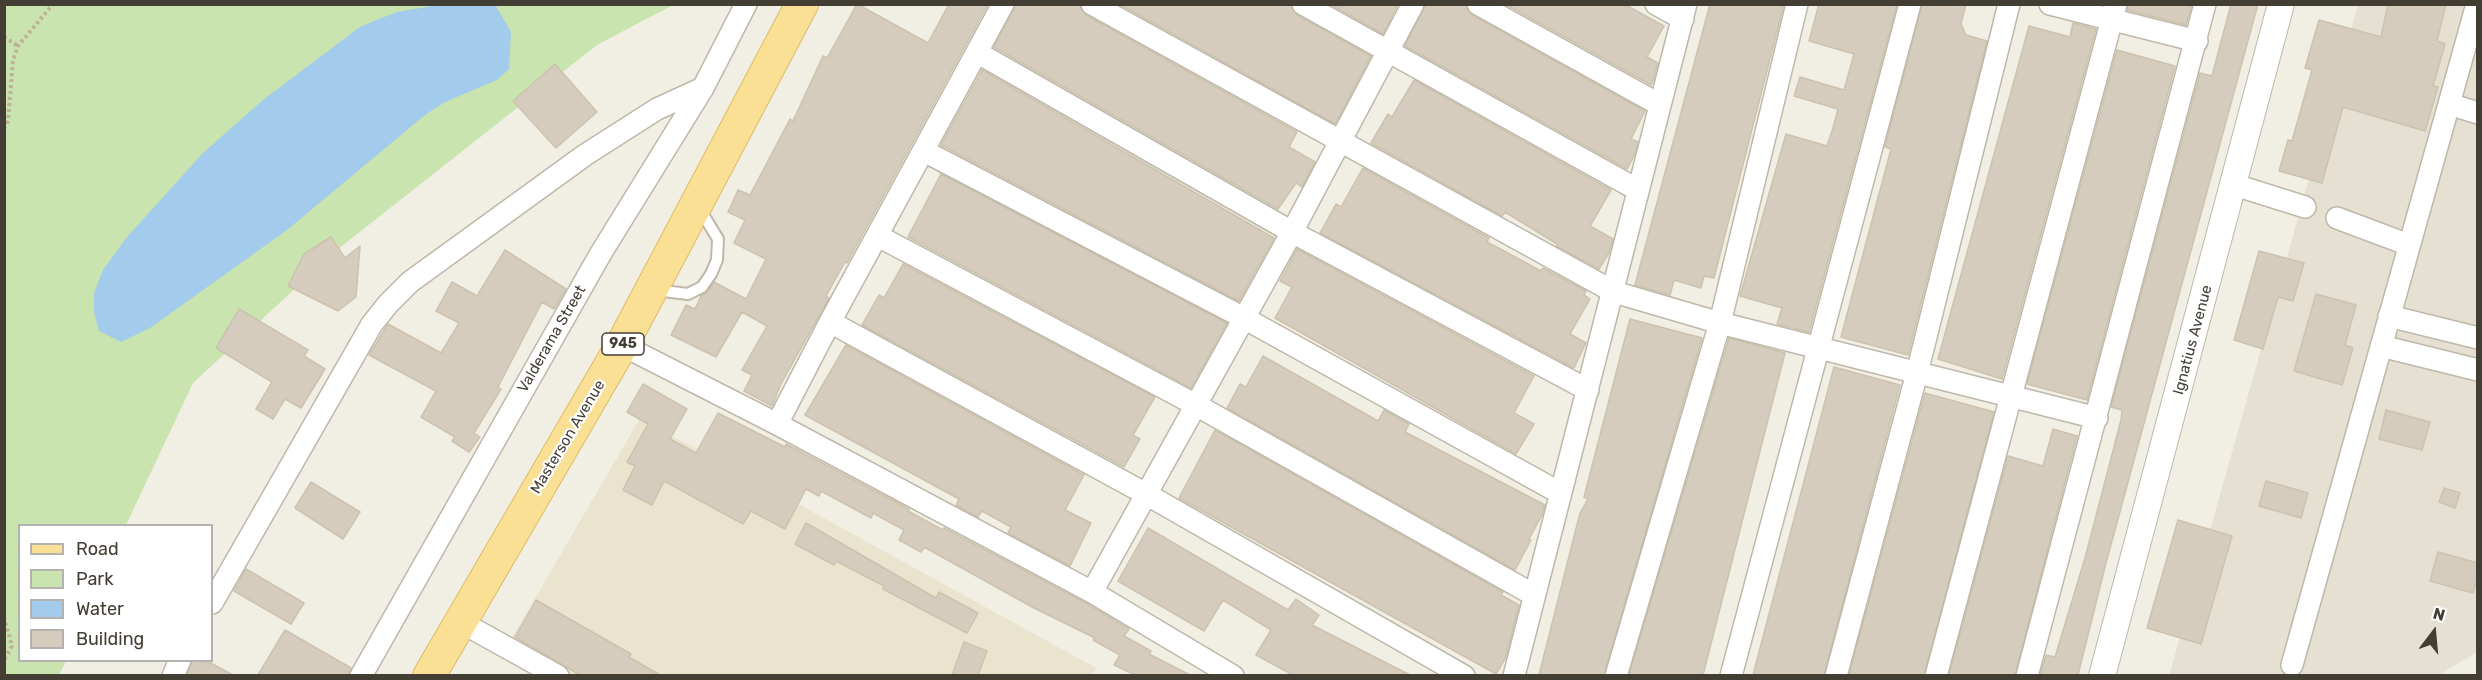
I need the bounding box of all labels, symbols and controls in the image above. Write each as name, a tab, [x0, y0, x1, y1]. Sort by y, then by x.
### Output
street label: Valderama Street	[514, 282, 590, 396]
street label: Ignatius Avenue	[2170, 283, 2216, 397]
road number: 945	[602, 333, 644, 355]
street label: Masterson Avenue	[527, 377, 609, 497]
legend	[18, 524, 213, 662]
text: Road	[76, 538, 119, 560]
text: Park	[76, 568, 113, 590]
text: Water	[76, 598, 124, 620]
north arrow	[2404, 602, 2464, 662]
text: N	[2431, 603, 2447, 625]
text: Building	[76, 628, 144, 650]

